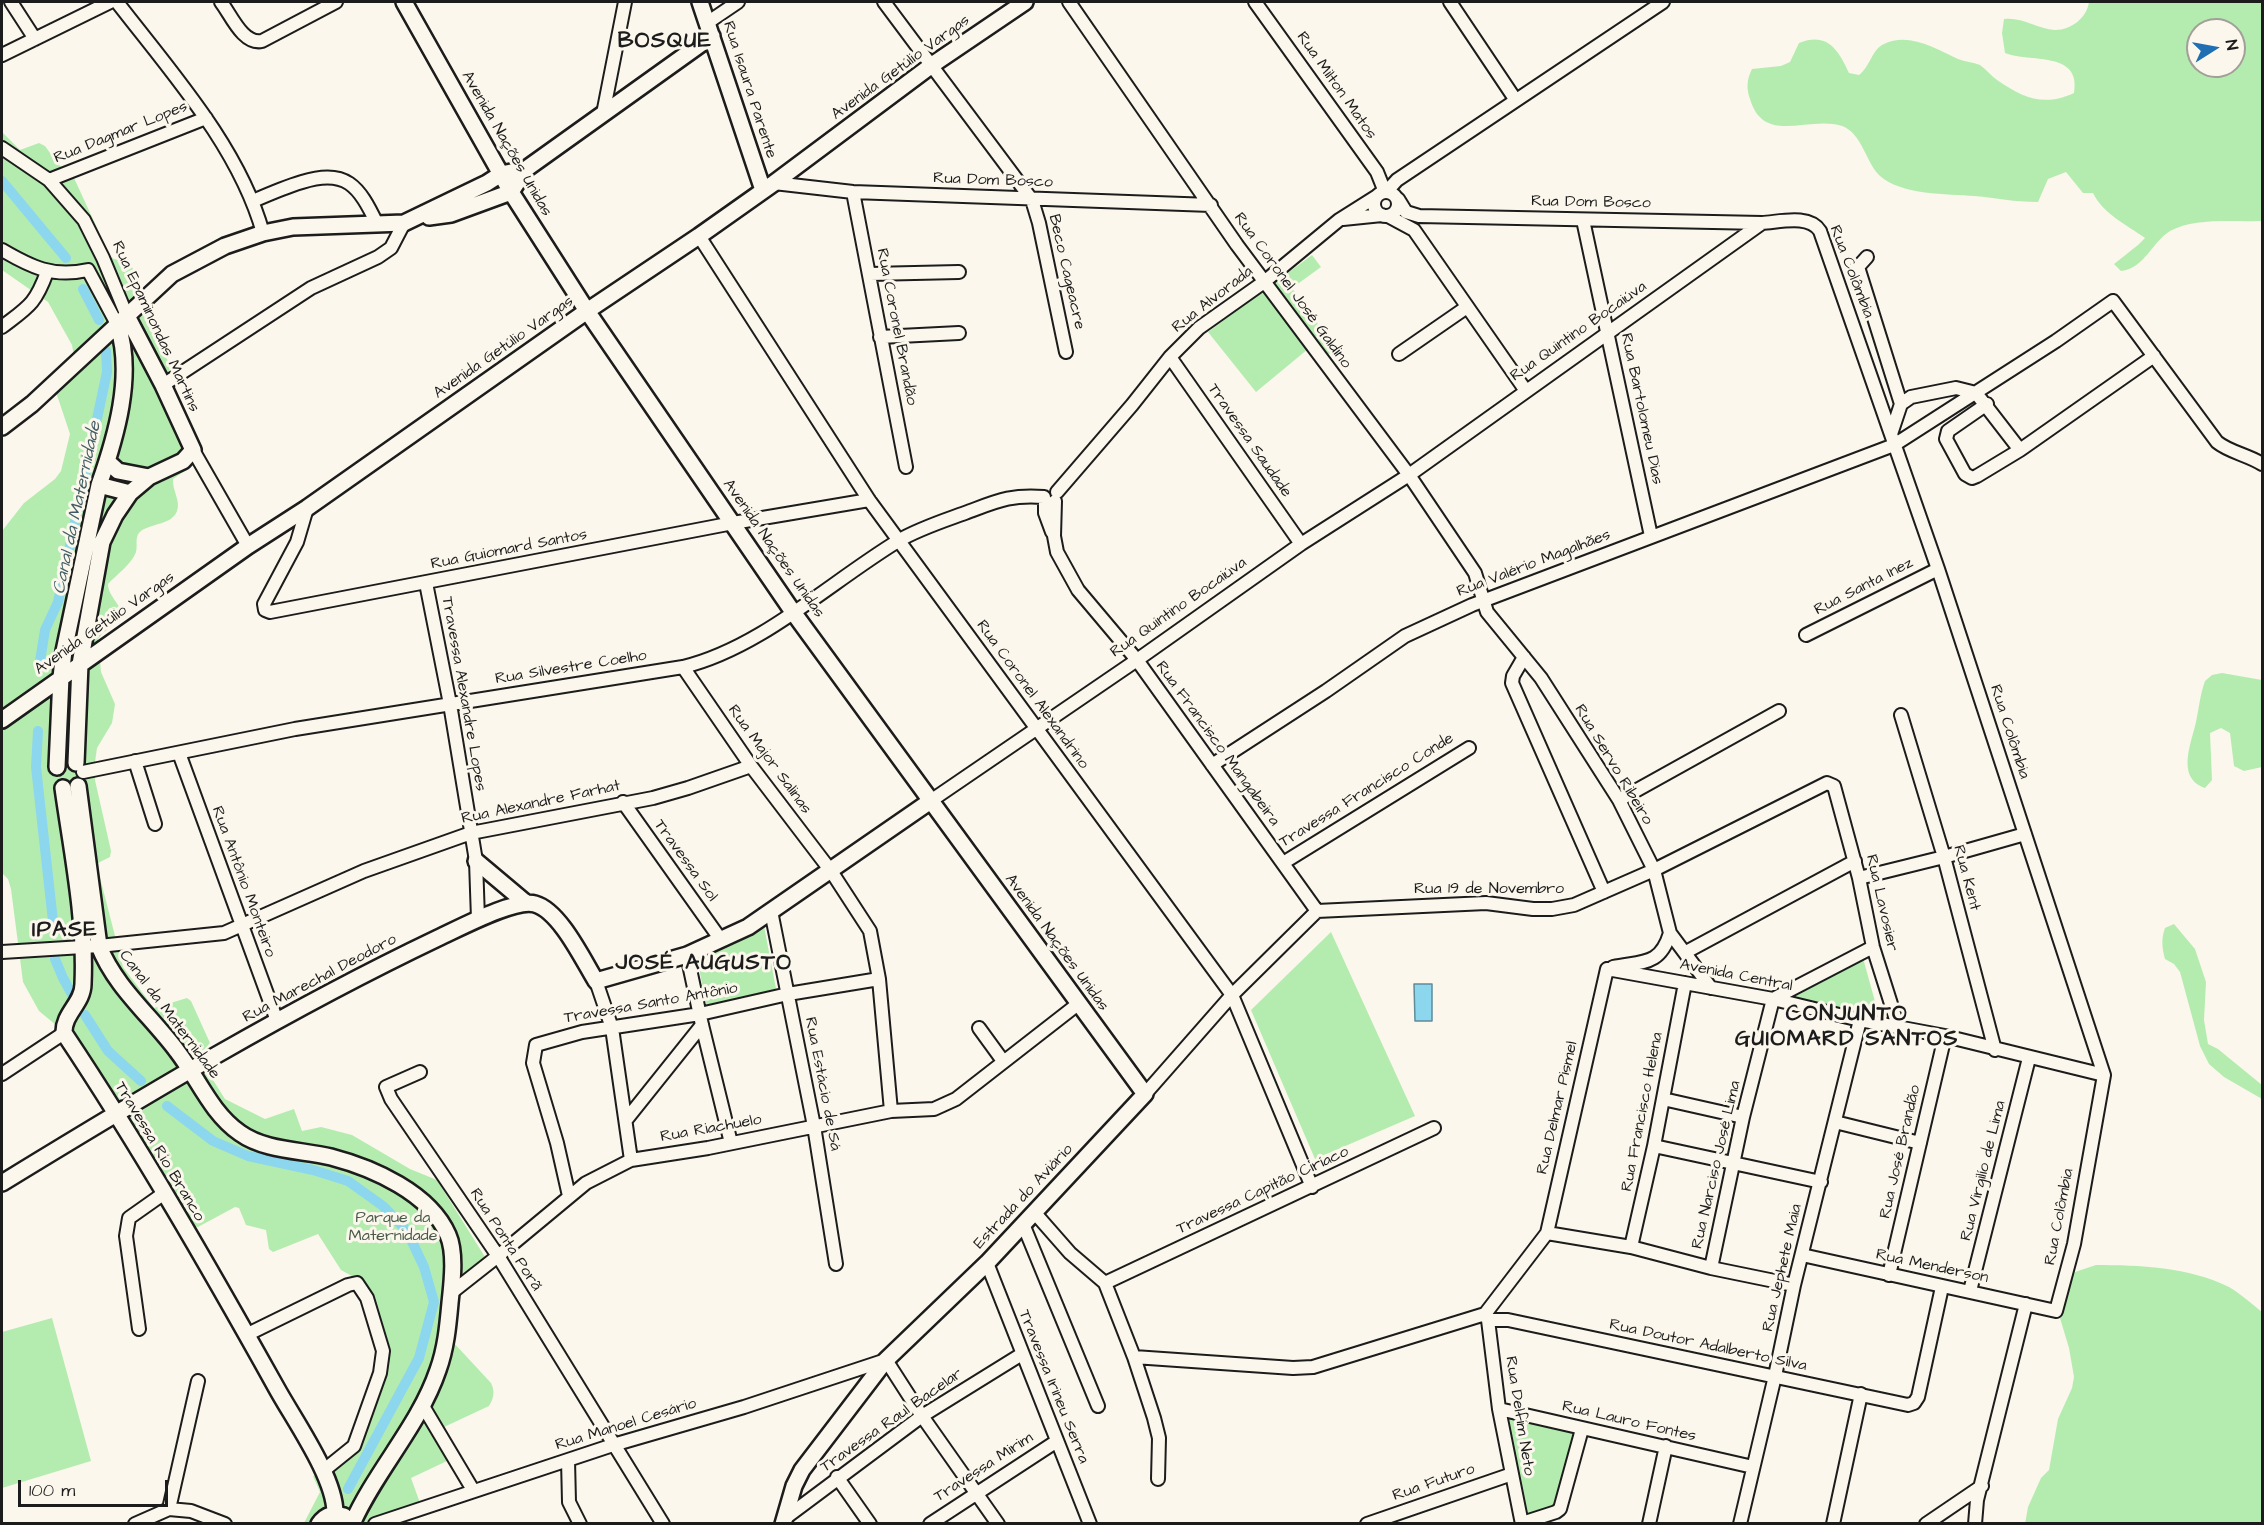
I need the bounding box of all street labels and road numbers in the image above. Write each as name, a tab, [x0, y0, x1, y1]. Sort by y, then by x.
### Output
street label: Avenida Getúlio Vargas	[828, 11, 974, 125]
street label: Rua Isaura Parente	[718, 19, 780, 161]
street label: Rua Milton Matos	[1292, 28, 1380, 144]
street label: Avenida Nações Unidas	[457, 68, 555, 220]
street label: Rua Dagmar Lopes	[51, 97, 191, 169]
street label: Rua Dom Bosco	[933, 169, 1053, 193]
street label: Rua Dom Bosco	[1531, 192, 1651, 214]
street label: Rua Coronel José Galdino	[1229, 209, 1355, 373]
street label: Beco Cageacre	[1043, 213, 1089, 331]
street label: Rua Colômbia	[1824, 223, 1878, 321]
street label: Rua Epaminondas Martins	[107, 238, 203, 416]
street label: Rua Coronel Brandão	[871, 247, 921, 407]
street label: Rua Alvorada	[1169, 262, 1257, 338]
street label: Rua Quintino Bocaiúva	[1507, 278, 1651, 386]
street label: Avenida Getúlio Vargas	[430, 292, 578, 404]
street label: Rua Bartolomeu Dias	[1616, 332, 1666, 486]
street label: Travessa Saudade	[1203, 381, 1295, 501]
street label: Avenida Nações Unidas	[718, 476, 828, 622]
street label: Rua Guiomard Santos	[429, 525, 589, 575]
street label: Rua Valério Magalhães	[1454, 526, 1614, 602]
street label: Rua Quintino Bocaiúva	[1107, 554, 1251, 662]
street label: Rua Santa Inez	[1811, 554, 1917, 620]
street label: Avenida Getúlio Vargas	[31, 568, 179, 680]
street label: Travessa Alexandre Lopes	[436, 595, 490, 793]
street label: Rua Coronel Alexandrino	[972, 617, 1092, 773]
street label: Rua Silvestre Coelho	[494, 647, 648, 689]
street label: Rua Francisco Mangabeira	[1151, 658, 1283, 830]
street label: Rua Colômbia	[1985, 682, 2033, 782]
street label: Rua Servo Ribeiro	[1569, 701, 1657, 829]
street label: Rua Major Salinas	[723, 702, 815, 818]
street label: Travessa Francisco Conde	[1276, 729, 1458, 853]
street label: Rua Alexandre Farhat	[460, 777, 622, 829]
street label: Rua Antônio Monteiro	[207, 804, 279, 960]
street label: Travessa Sol	[649, 816, 721, 906]
street label: Rua Kent	[1948, 843, 1984, 913]
street label: Rua Lavosier	[1861, 853, 1901, 953]
street label: Avenida Nações Unidas	[1000, 871, 1112, 1015]
street label: Rua 19 de Novembro	[1414, 880, 1564, 900]
street label: Rua Marechal Deodoro	[240, 930, 400, 1028]
street label: Canal da Maternidade	[114, 947, 224, 1083]
street label: Avenida Central	[1678, 956, 1794, 996]
street label: Travessa Santo Antônio	[563, 979, 739, 1029]
street label: Rua Estácio de Sá	[800, 1016, 844, 1152]
street label: Rua Francisco Helena	[1618, 1031, 1668, 1193]
street label: Rua Delmar Pismel	[1533, 1040, 1583, 1176]
street label: Travessa Rio Branco	[110, 1079, 208, 1225]
street label: Rua Narciso José Lima	[1688, 1079, 1746, 1251]
street label: Rua José Brandão	[1876, 1083, 1926, 1221]
street label: Rua Virgilío de Lima	[1957, 1099, 2011, 1243]
street label: Rua Riachuelo	[659, 1111, 763, 1147]
street label: Estrada do Aviário	[970, 1140, 1078, 1254]
street label: Travessa Capitão Ciríaco	[1174, 1143, 1352, 1239]
street label: Rua Colômbia	[2041, 1167, 2079, 1267]
street label: Rua Ponta Porã	[465, 1185, 545, 1295]
street label: Rua Jephete Maia	[1759, 1202, 1807, 1334]
street label: Rua Menderson	[1874, 1246, 1990, 1288]
street label: Travessa Irineu Serra	[1013, 1307, 1093, 1467]
street label: Rua Doutor Adalberto Silva	[1608, 1316, 1808, 1376]
street label: Rua Delfim Neto	[1500, 1355, 1538, 1477]
street label: Travessa Raul Bacelar	[817, 1365, 967, 1477]
street label: Rua Manoel Cesário	[553, 1394, 699, 1456]
street label: Rua Lauro Fontes	[1560, 1397, 1698, 1447]
street label: Travessa Mirim	[931, 1429, 1037, 1507]
street label: Rua Futuro	[1390, 1460, 1478, 1506]

